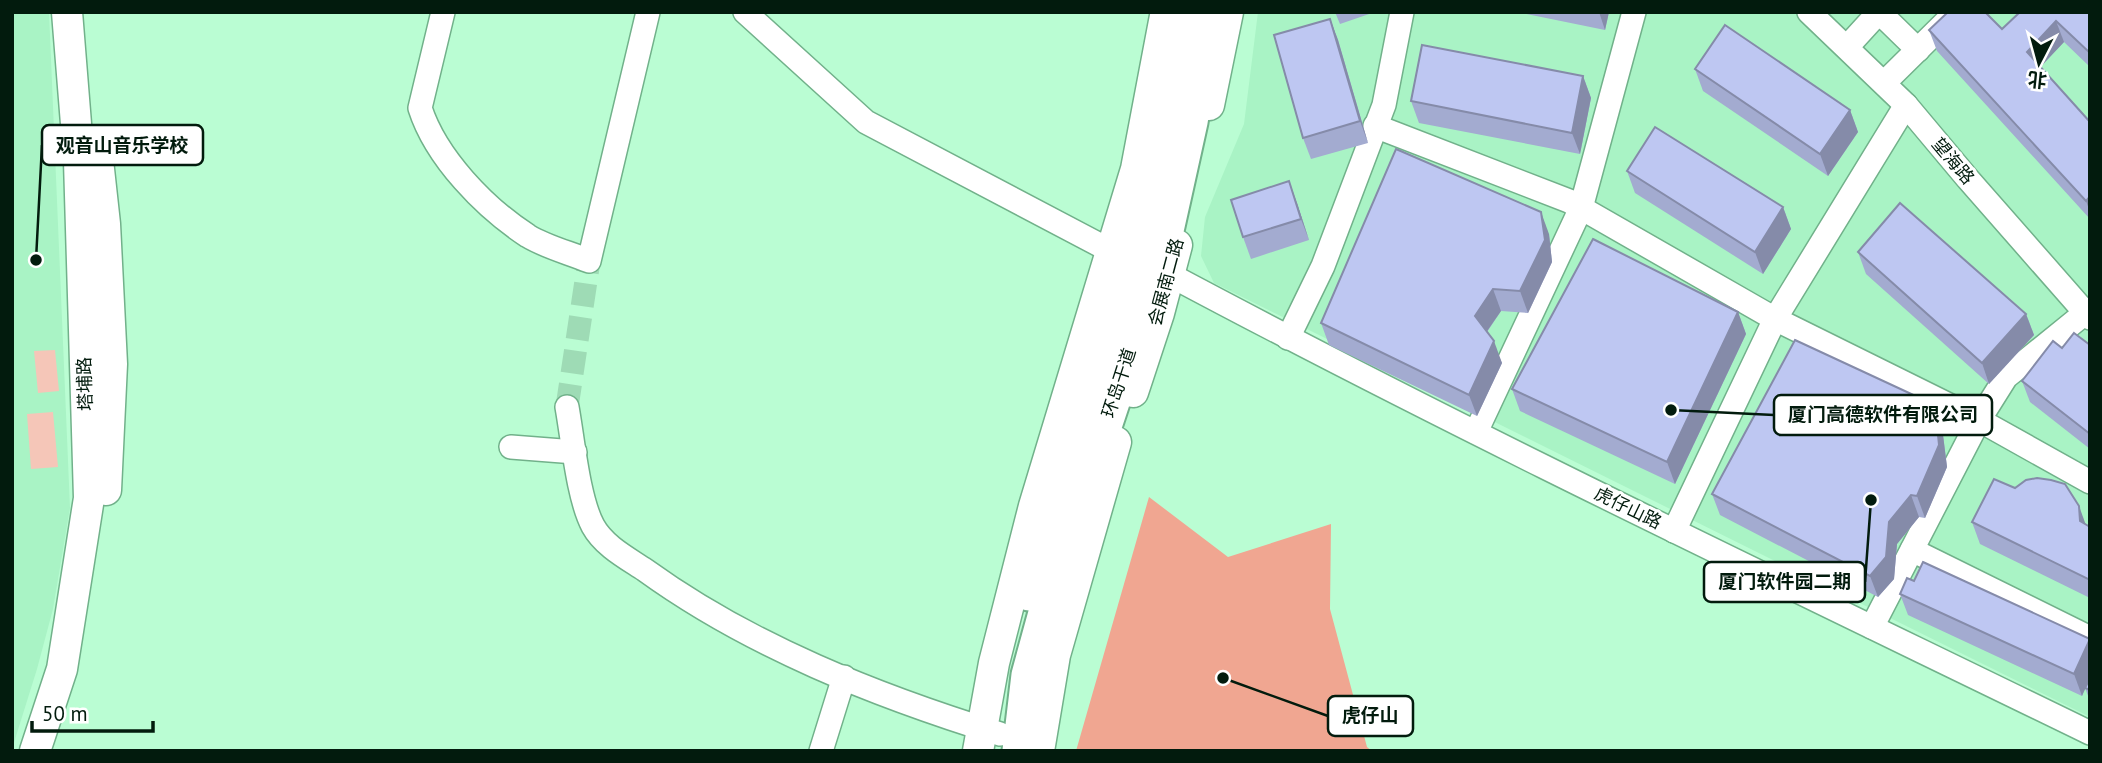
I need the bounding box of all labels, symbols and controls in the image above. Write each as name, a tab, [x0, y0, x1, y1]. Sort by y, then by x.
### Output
north arrow	[2004, 28, 2074, 98]
text: 北	[2027, 67, 2048, 93]
callout: 观音山音乐学校	[42, 125, 203, 165]
text: 观音山音乐学校	[55, 133, 189, 157]
street label: 望海路	[1927, 133, 1980, 189]
street label: 会展南二路	[1143, 235, 1188, 328]
street label: 环岛干道	[1096, 345, 1141, 421]
street label: 塔埔路	[72, 357, 97, 411]
callout: 厦门高德软件有限公司	[1774, 395, 1992, 435]
text: 厦门高德软件有限公司	[1788, 402, 1978, 426]
street label: 虎仔山路	[1591, 481, 1666, 534]
callout: 厦门软件园二期	[1704, 562, 1865, 602]
text: 厦门软件园二期	[1718, 569, 1852, 593]
scale bar	[32, 690, 152, 734]
callout: 虎仔山	[1328, 696, 1413, 736]
text: 50 m	[42, 700, 88, 727]
text: 虎仔山	[1341, 703, 1399, 727]

